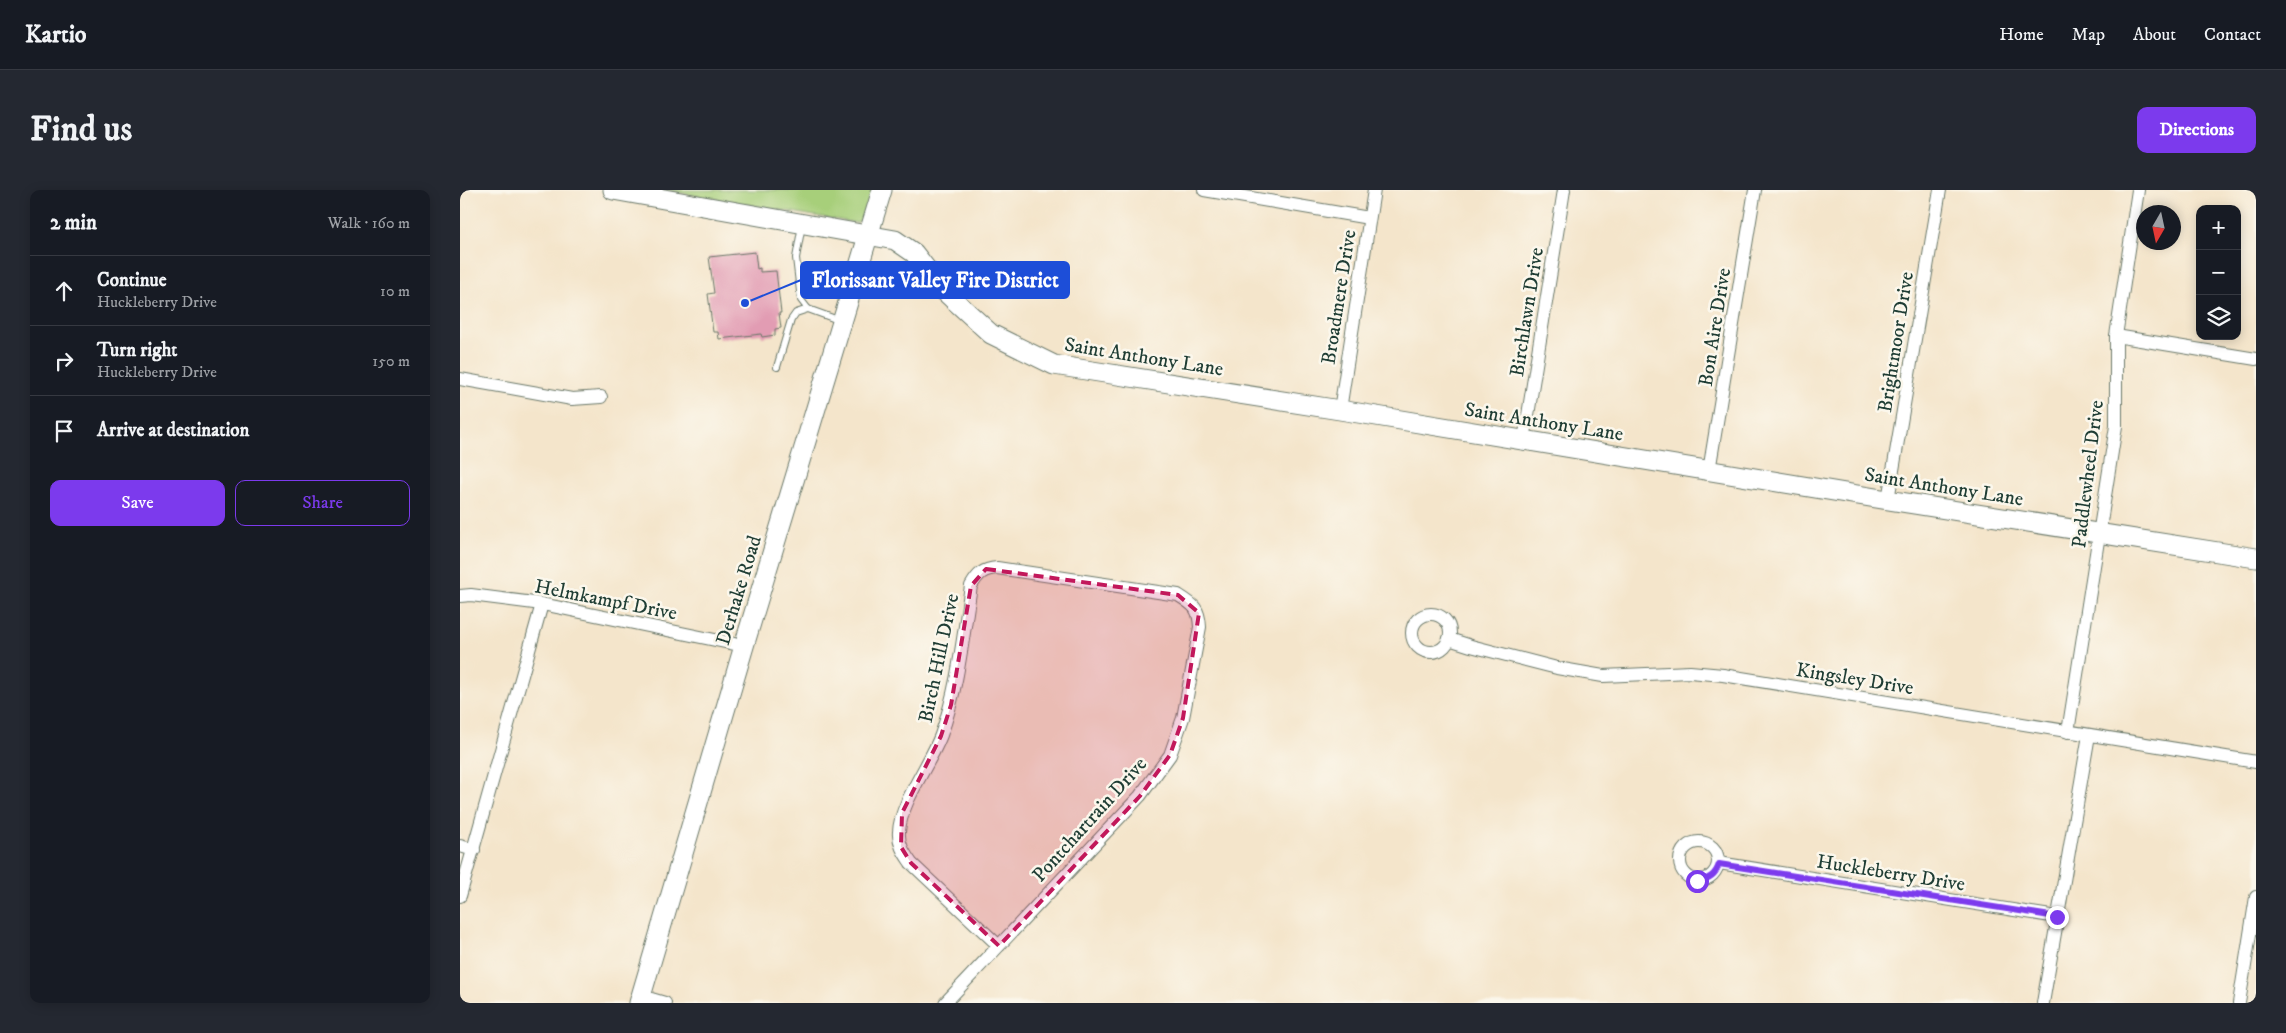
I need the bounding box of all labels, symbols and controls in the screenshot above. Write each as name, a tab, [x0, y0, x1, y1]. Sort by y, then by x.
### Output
text: Kartio	[25, 20, 87, 50]
text: Home	[1999, 24, 2044, 46]
text: Map	[2072, 24, 2105, 46]
text: About	[2133, 24, 2176, 46]
text: Contact	[2204, 24, 2261, 46]
button: Directions	[2137, 107, 2256, 153]
text: Find us	[30, 108, 132, 152]
north arrow	[2136, 205, 2181, 250]
map controls	[2196, 205, 2241, 340]
button: +	[2196, 205, 2241, 250]
text: 2 min	[50, 210, 97, 236]
text: Walk · 160 m	[328, 213, 410, 233]
street label: Broadmere Drive	[1316, 228, 1362, 366]
street label: Birchlawn Drive	[1505, 246, 1550, 379]
button: −	[2196, 250, 2241, 295]
callout: Florissant Valley Fire District	[801, 262, 1069, 298]
street label: Bon Aire Drive	[1694, 266, 1737, 388]
text: Florissant Valley Fire District	[811, 268, 1059, 294]
text: Continue	[97, 269, 167, 292]
street label: Brightmoor Drive	[1873, 270, 1920, 414]
icon: ahead	[50, 277, 78, 305]
text: 10 m	[380, 281, 410, 301]
text: Huckleberry Drive	[97, 292, 217, 312]
button: layers	[2196, 295, 2241, 340]
street label: Saint Anthony Lane	[1063, 333, 1225, 382]
text: Turn right	[97, 339, 177, 362]
icon: right	[50, 347, 78, 375]
text: 150 m	[372, 351, 410, 371]
text: Huckleberry Drive	[97, 362, 217, 382]
street label: Saint Anthony Lane	[1463, 398, 1625, 447]
street label: Paddlewheel Drive	[2067, 399, 2110, 549]
icon: arrive	[50, 417, 78, 445]
text: Arrive at destination	[97, 419, 249, 442]
street label: Saint Anthony Lane	[1863, 463, 2025, 512]
button: Save	[50, 480, 225, 526]
button: Share	[235, 480, 410, 526]
street label: Derhake Road	[711, 533, 768, 648]
street label: Helmkampf Drive	[532, 574, 679, 627]
street label: Birch Hill Drive	[914, 592, 965, 725]
street label: Kingsley Drive	[1794, 658, 1915, 701]
street label: Pontchartrain Drive	[1027, 752, 1153, 888]
street label: Huckleberry Drive	[1815, 849, 1967, 898]
route start	[1686, 870, 1709, 893]
route end	[2046, 906, 2069, 929]

